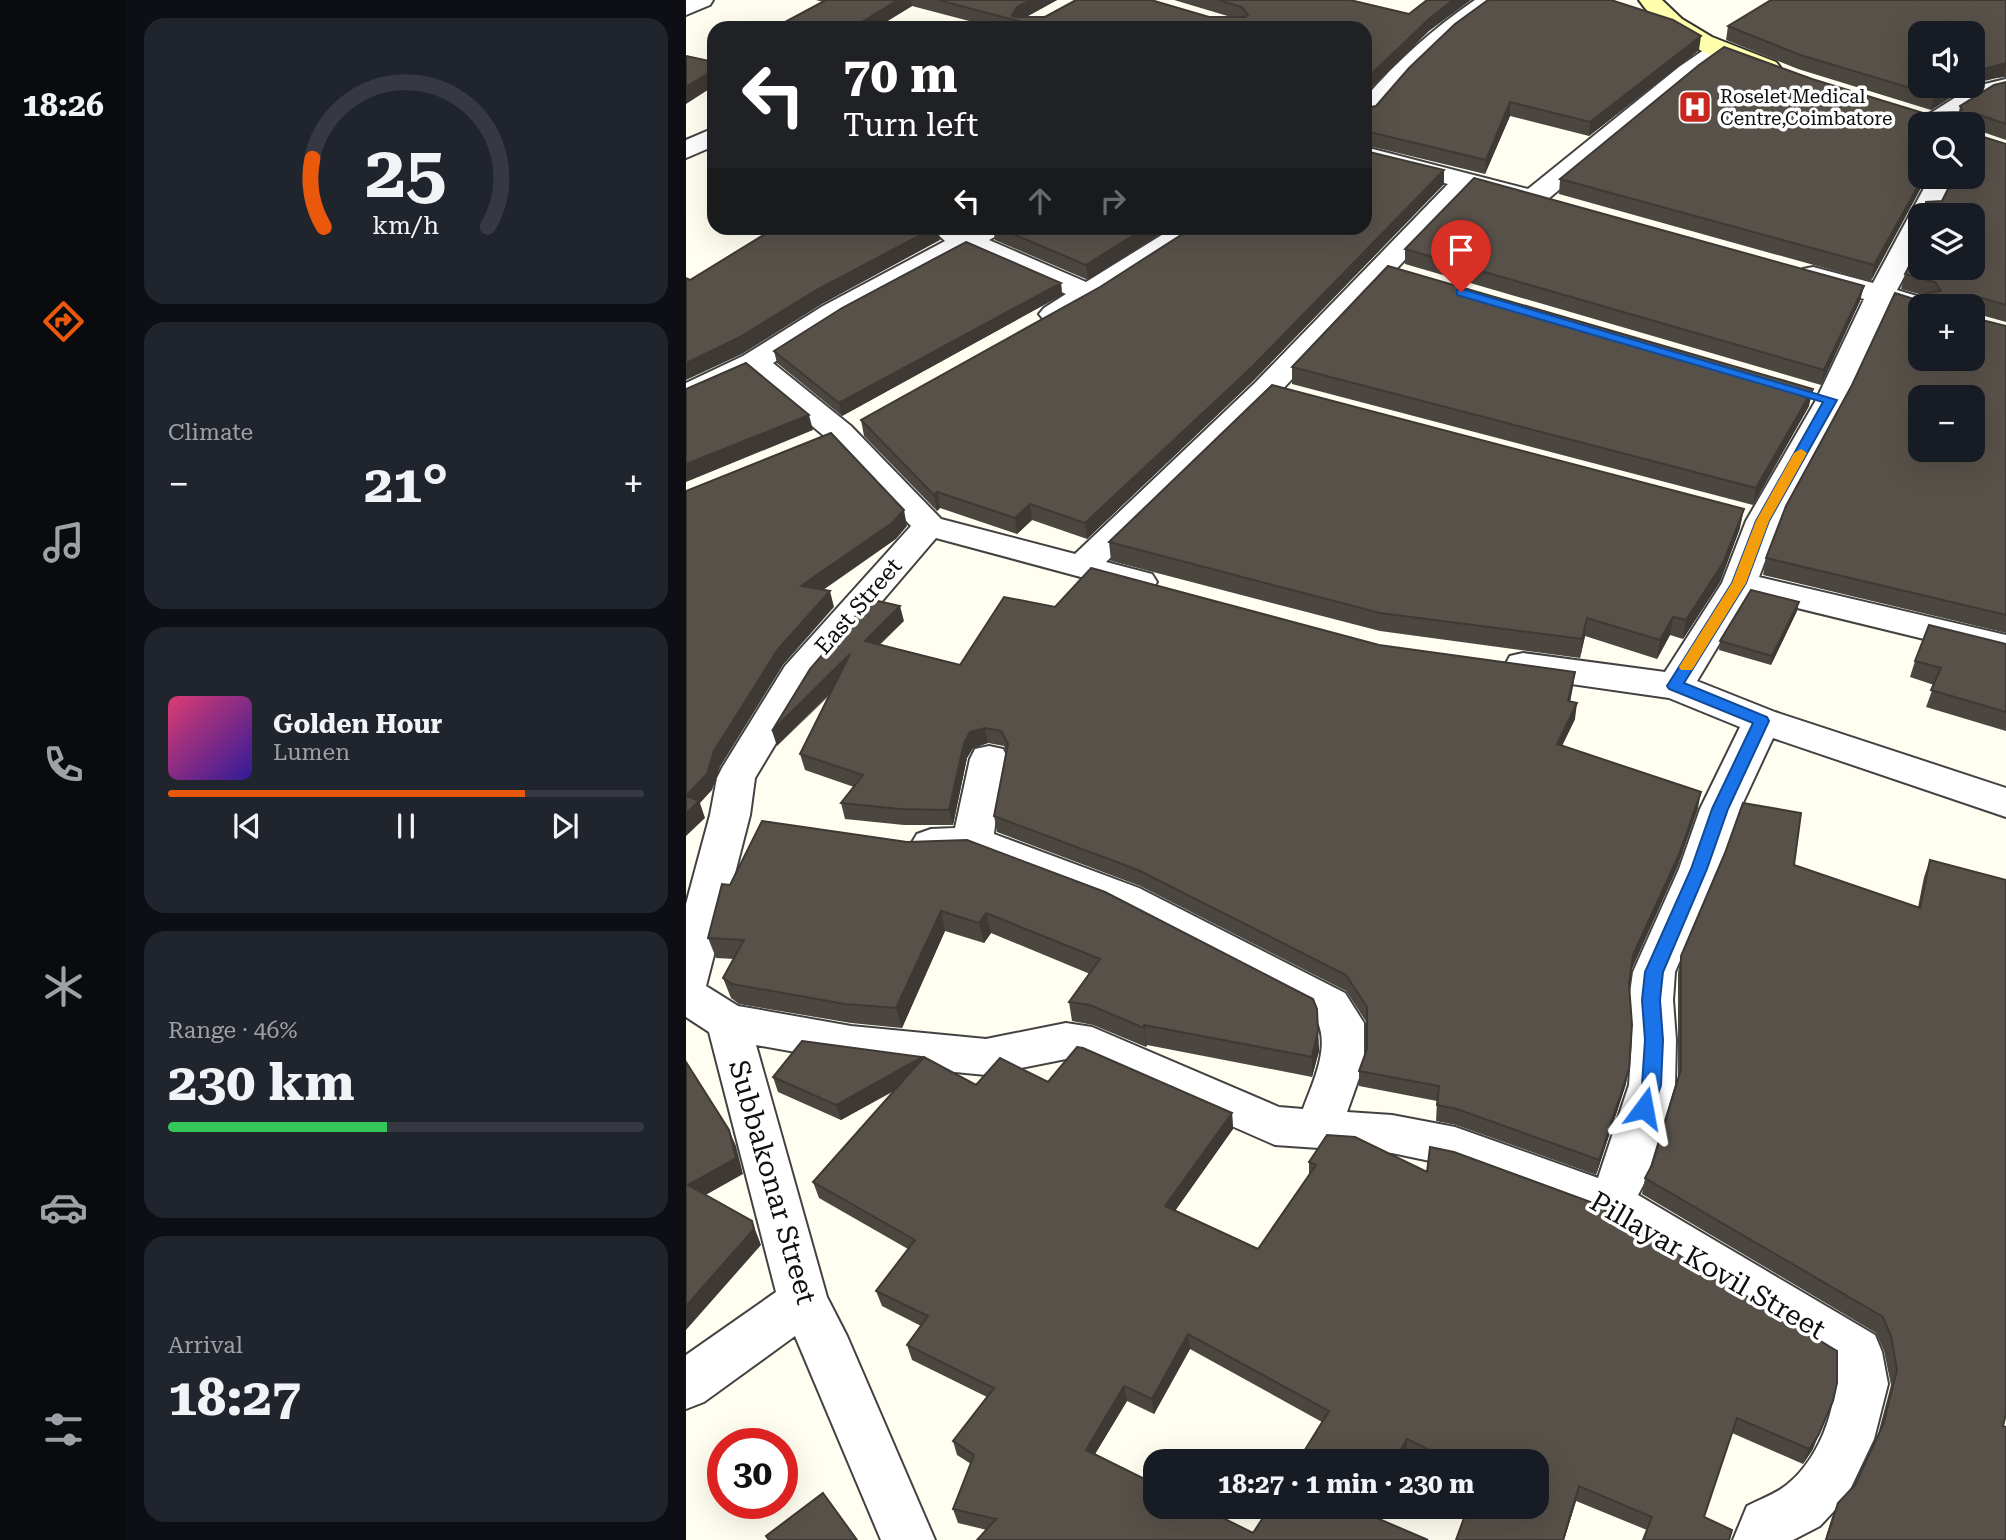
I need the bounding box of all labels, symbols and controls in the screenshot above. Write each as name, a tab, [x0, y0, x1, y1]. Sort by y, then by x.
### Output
map controls	[1908, 21, 1985, 462]
button: sound	[1908, 21, 1985, 98]
text: 70 m	[843, 47, 958, 104]
icon: left	[728, 49, 819, 140]
place label: Roselet Medical Centre,Coimbatore	[1720, 85, 1892, 130]
text: 18:26	[22, 86, 104, 124]
hospital icon: Roselet Medical Centre,Coimbatore	[1676, 88, 1714, 126]
text: Turn left	[843, 106, 978, 144]
button: search	[1908, 112, 1985, 189]
text: 25	[365, 131, 447, 216]
icon: left	[948, 182, 986, 220]
icon: ahead	[1021, 182, 1059, 220]
icon: right	[1094, 182, 1132, 220]
button: layers	[1908, 203, 1985, 280]
text: km/h	[373, 211, 439, 240]
pin	[1431, 220, 1491, 292]
icon: arrive	[1442, 231, 1480, 269]
button: +	[1908, 294, 1985, 371]
icon: directions	[39, 297, 88, 346]
button: −	[1908, 385, 1985, 462]
text: Climate	[168, 419, 253, 446]
text: 21°	[364, 454, 448, 515]
text: −	[168, 462, 189, 506]
text: +	[623, 462, 644, 506]
icon: music	[39, 518, 88, 567]
street label: East Street	[809, 552, 908, 660]
text: Golden Hour	[273, 709, 442, 739]
text: Lumen	[273, 739, 350, 766]
icon: phone	[39, 740, 88, 789]
icon: previous	[228, 807, 266, 845]
icon: pause	[387, 807, 425, 845]
icon: next	[546, 807, 584, 845]
icon: climate	[39, 962, 88, 1011]
text: Range · 46%	[168, 1017, 297, 1044]
text: 230 km	[168, 1052, 355, 1113]
street label: Subbakonar Street	[722, 1056, 823, 1308]
position arrow	[1607, 1071, 1681, 1145]
icon: car	[39, 1183, 88, 1232]
street label: Pillayar Kovil Street	[1584, 1185, 1831, 1346]
text: Arrival	[168, 1332, 243, 1359]
text: 18:27	[168, 1367, 301, 1428]
icon: filters	[39, 1405, 88, 1454]
speed limit sign: 30	[707, 1428, 798, 1519]
text: 18:27 · 1 min · 230 m	[1218, 1469, 1474, 1499]

